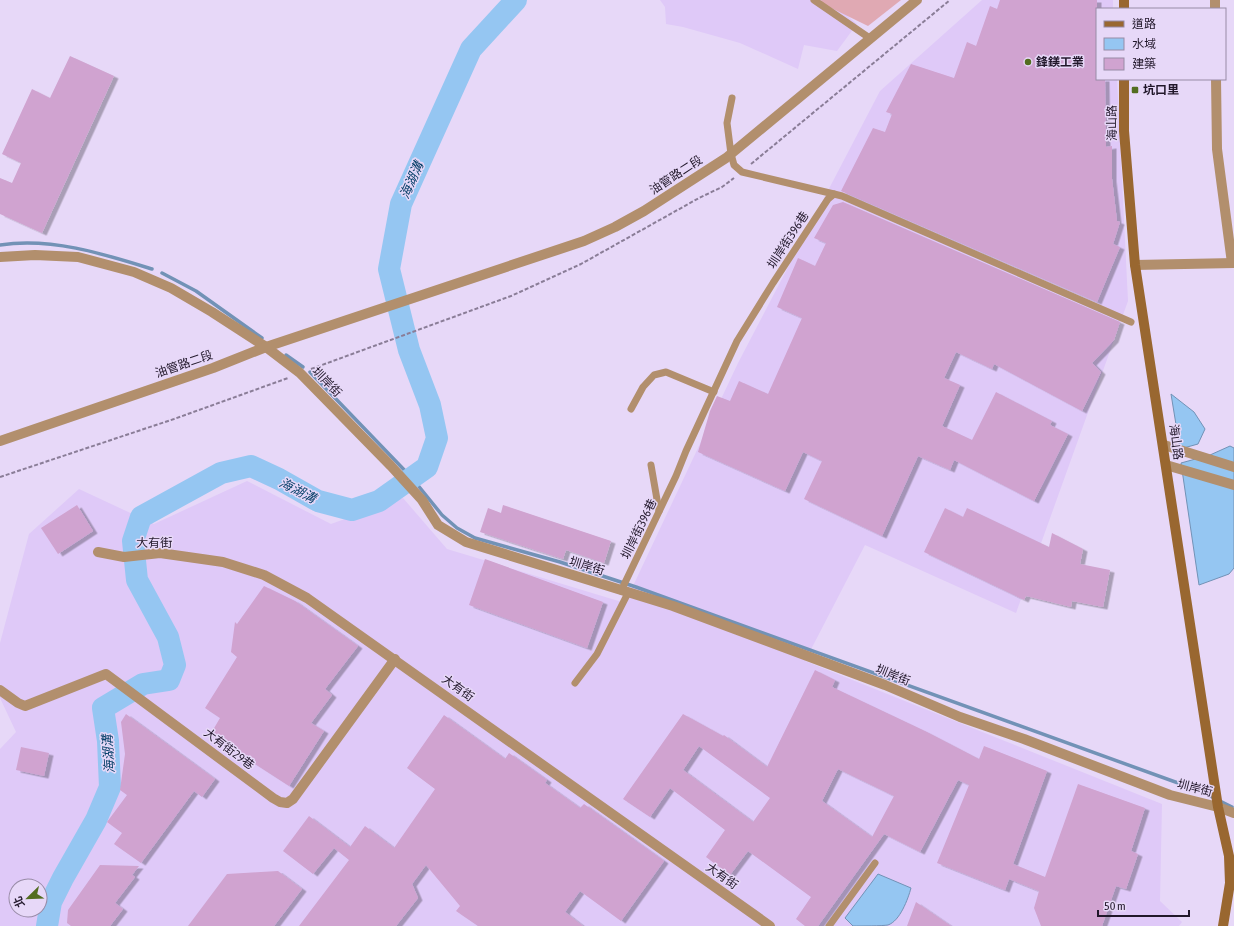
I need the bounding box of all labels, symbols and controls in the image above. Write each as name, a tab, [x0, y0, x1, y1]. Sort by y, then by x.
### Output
legend	[1096, 8, 1226, 80]
text: 道路	[1132, 17, 1156, 31]
text: 水域	[1132, 37, 1156, 51]
place label: 鋒鎂工業	[1036, 55, 1084, 69]
marker: 鋒鎂工業	[1023, 57, 1033, 67]
text: 建築	[1132, 57, 1156, 71]
place label: 坑口里	[1143, 83, 1179, 97]
marker: 坑口里	[1130, 85, 1140, 95]
street label: 海山路	[1105, 105, 1119, 141]
street label: 油管路二段	[647, 153, 705, 197]
water label: 海湖溝	[397, 158, 427, 201]
street label: 圳岸街396巷	[764, 209, 812, 271]
street label: 油管路二段	[153, 348, 215, 380]
street label: 圳岸街	[309, 364, 345, 400]
street label: 海山路	[1167, 423, 1185, 461]
water label: 海湖溝	[277, 475, 320, 507]
street label: 圳岸街396巷	[618, 497, 660, 561]
street label: 大有街	[136, 536, 172, 550]
street label: 圳岸街	[568, 554, 606, 578]
street label: 圳岸街	[874, 662, 912, 688]
street label: 大有街	[439, 672, 477, 704]
street label: 大有街29巷	[201, 726, 257, 772]
water label: 海湖溝	[100, 732, 117, 774]
street label: 圳岸街	[1176, 777, 1214, 799]
street label: 大有街	[703, 860, 741, 892]
north arrow	[8, 878, 48, 918]
scale bar	[1098, 892, 1189, 918]
text: 北	[11, 895, 26, 909]
text: 50 m	[1104, 899, 1126, 913]

